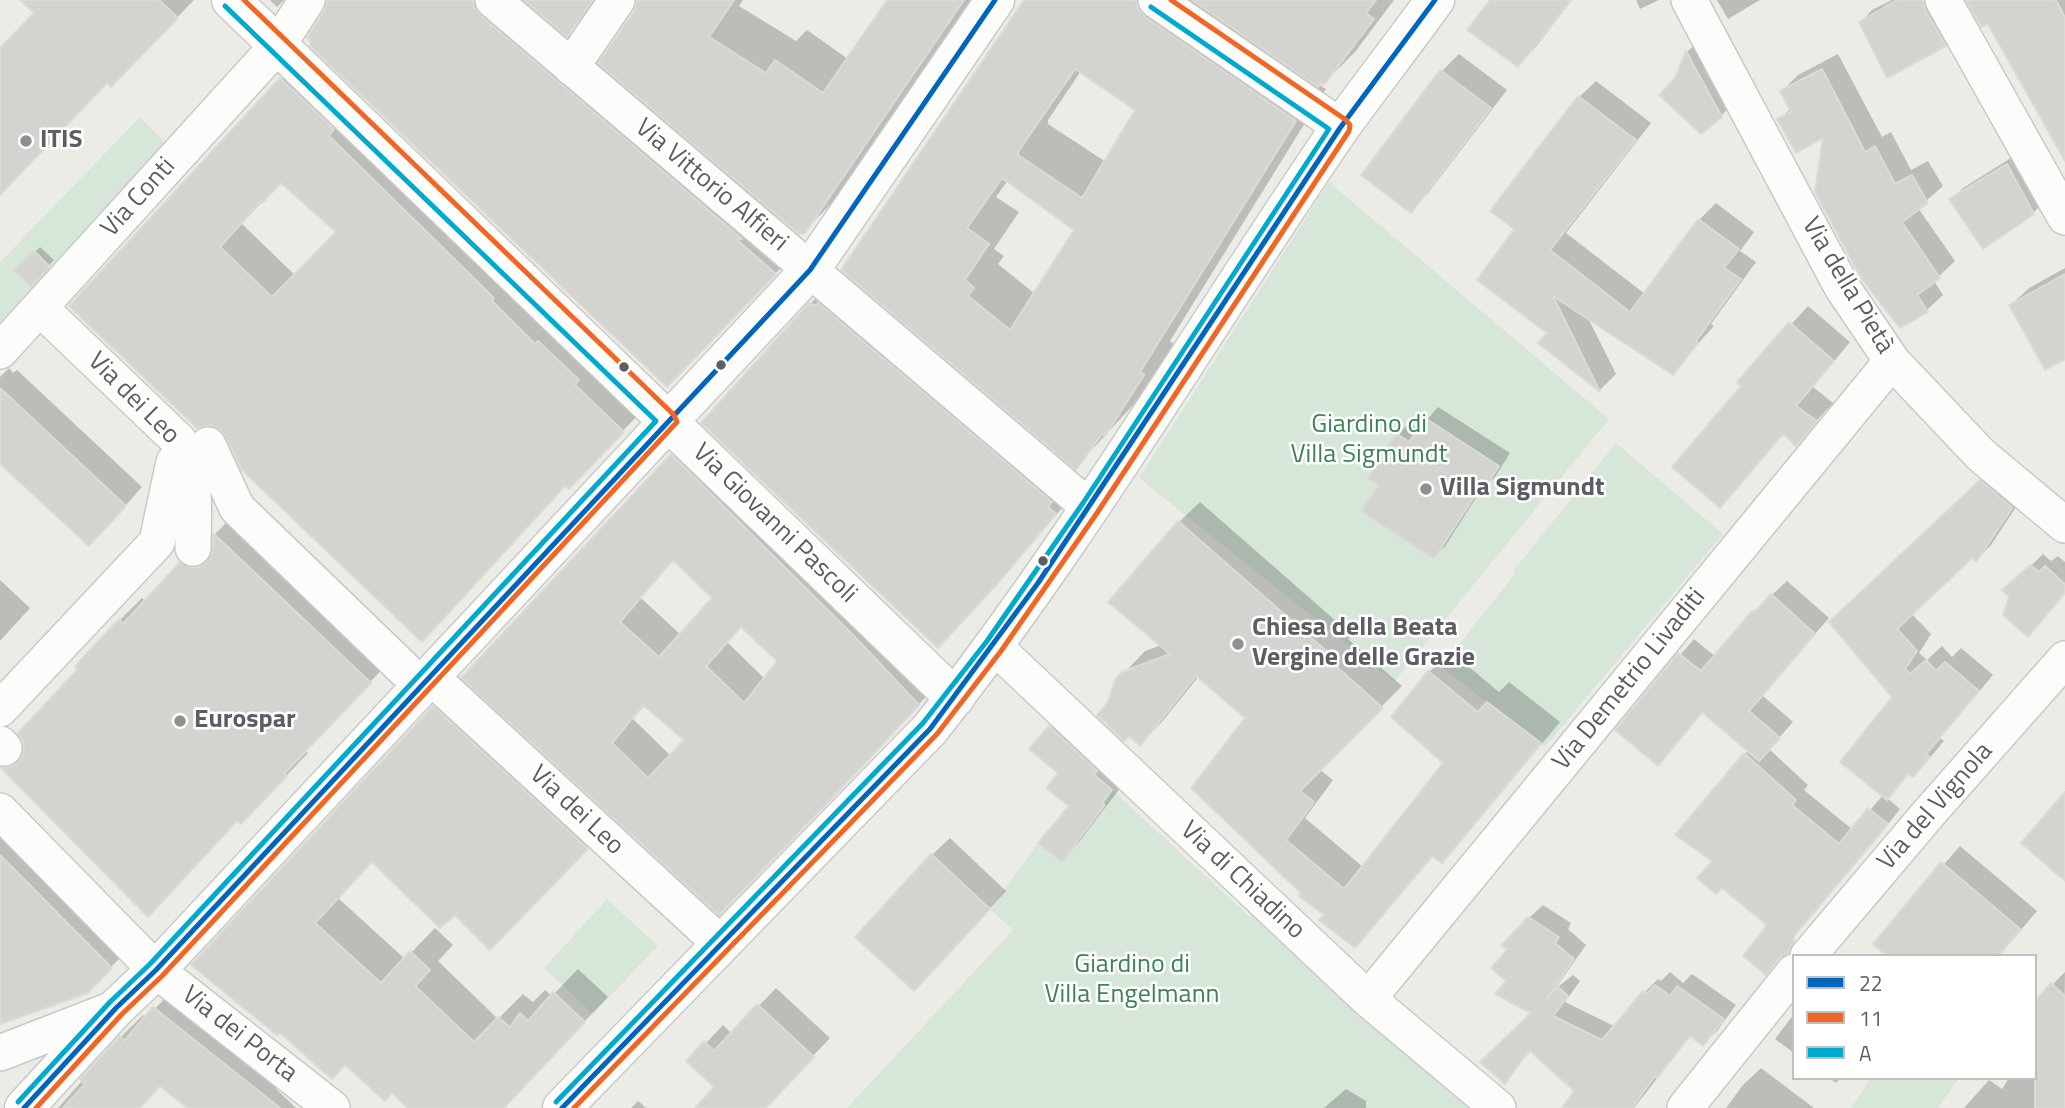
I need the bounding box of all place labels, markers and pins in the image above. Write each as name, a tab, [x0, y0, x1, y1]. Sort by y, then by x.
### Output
place label: ITIS	[40, 125, 83, 157]
marker: ITIS	[18, 133, 34, 149]
unlabelled marker	[714, 358, 728, 372]
unlabelled marker	[617, 360, 631, 374]
place label: Villa Sigmundt	[1440, 473, 1604, 505]
marker: Villa Sigmundt	[1418, 481, 1434, 497]
unlabelled marker	[1036, 554, 1050, 568]
place label: Chiesa della Beata Vergine delle Grazie	[1252, 613, 1475, 674]
marker: Chiesa della Beata Vergine delle Grazie	[1230, 636, 1246, 652]
place label: Eurospar	[194, 705, 296, 737]
marker: Eurospar	[172, 713, 188, 729]

